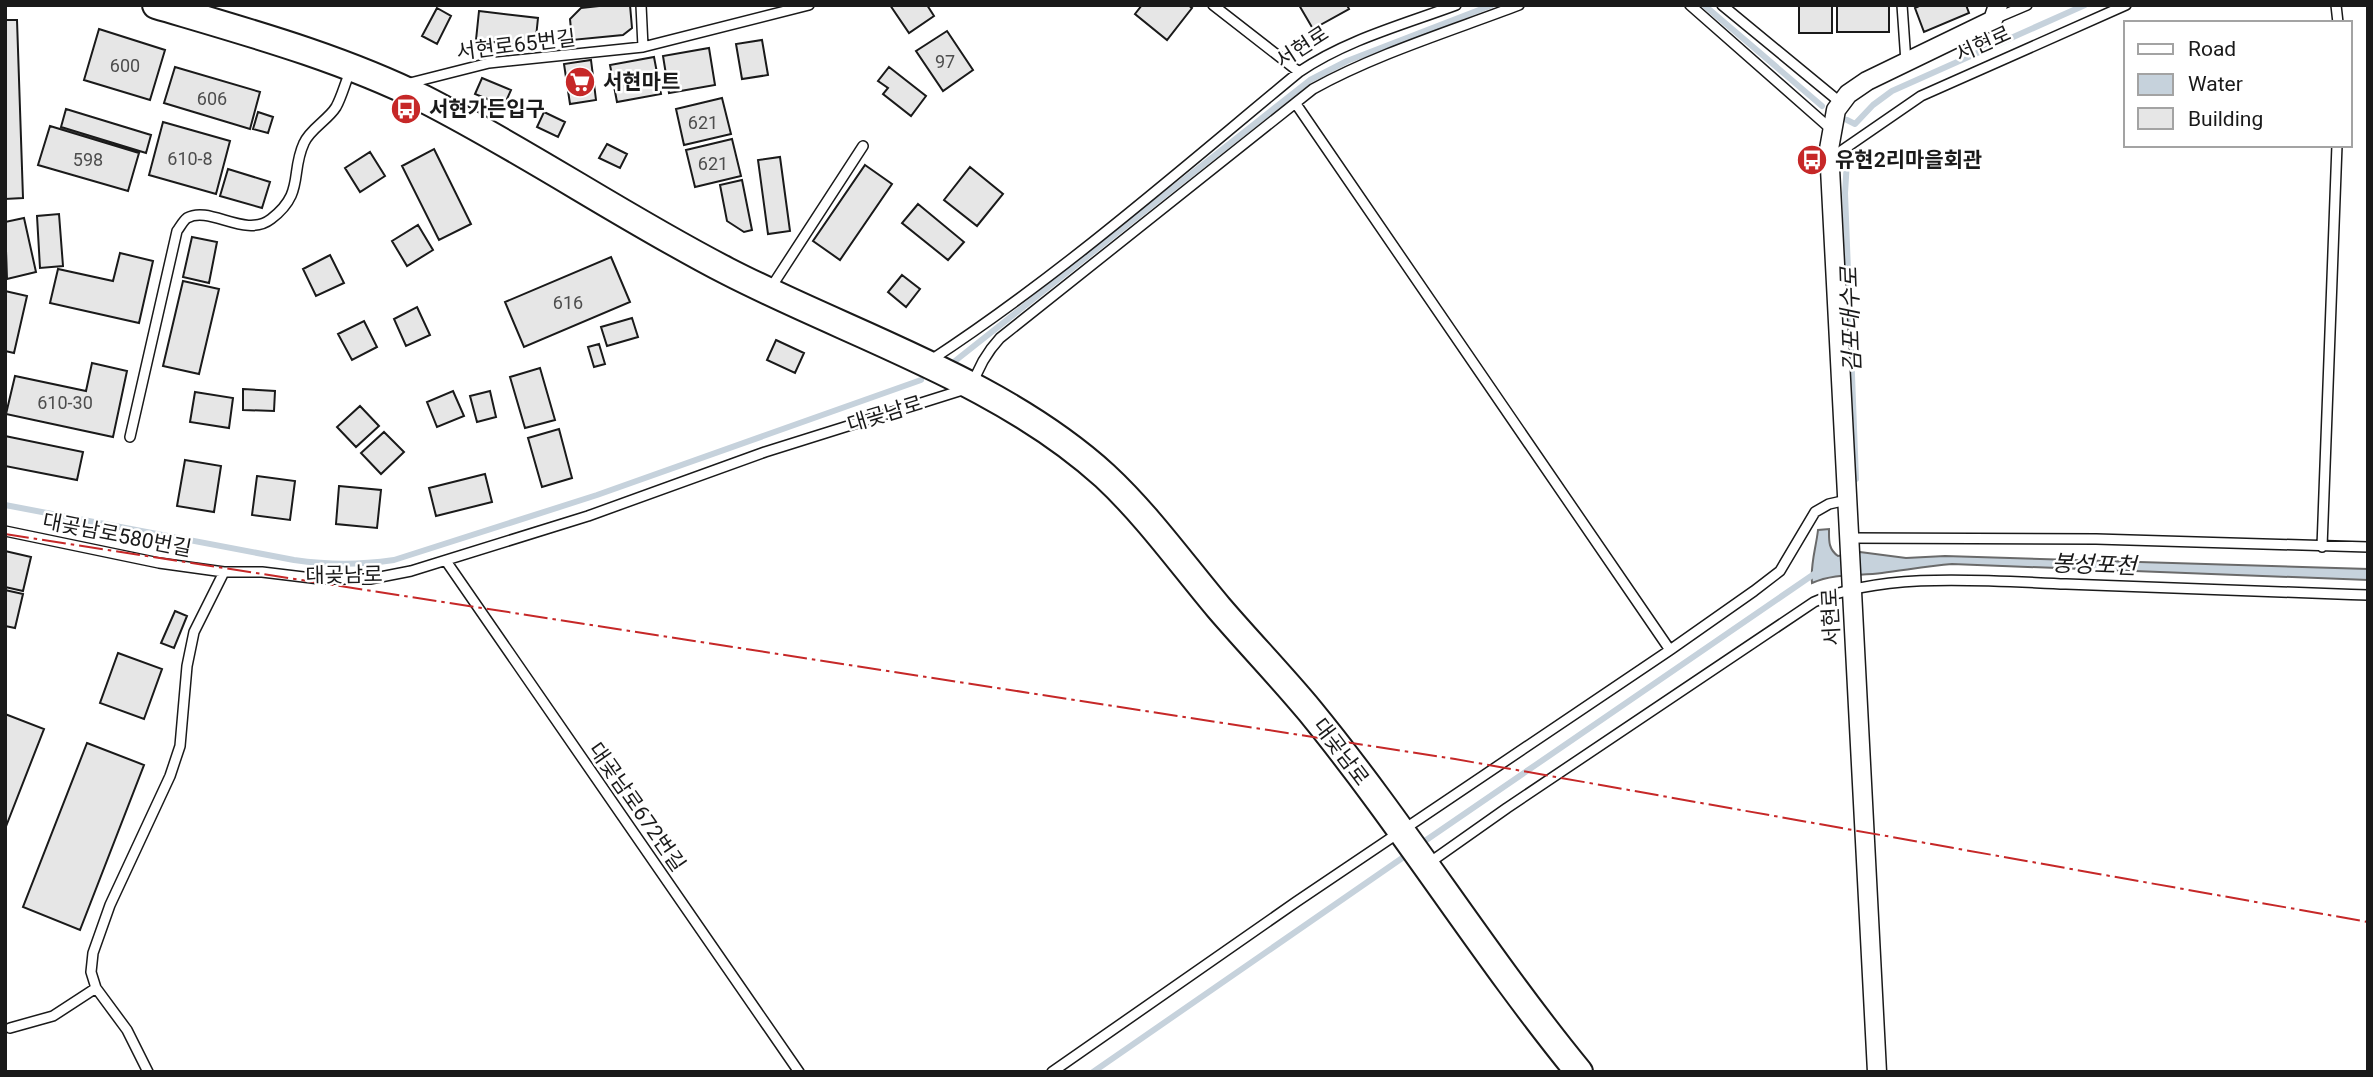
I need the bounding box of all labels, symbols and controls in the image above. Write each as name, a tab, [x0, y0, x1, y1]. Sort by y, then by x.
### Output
street label: 서현로	[1271, 21, 1333, 73]
street label: 서현로	[1952, 21, 2014, 67]
legend	[2124, 21, 2352, 147]
street label: 서현로65번길	[455, 26, 577, 64]
text: Road	[2188, 37, 2236, 61]
house number: 97	[935, 51, 955, 72]
house number: 600	[110, 55, 140, 76]
supermarket icon: 서현마트	[563, 65, 597, 99]
place label: 서현마트	[603, 70, 680, 94]
text: Water	[2188, 72, 2243, 96]
house number: 606	[197, 88, 227, 109]
bus stop icon: 서현가든입구	[389, 92, 423, 126]
place label: 서현가든입구	[429, 97, 545, 121]
text: Building	[2188, 107, 2263, 131]
house number: 621	[688, 112, 718, 133]
bus stop icon: 유현2리마을회관	[1795, 143, 1829, 177]
house number: 610-8	[167, 148, 213, 169]
place label: 유현2리마을회관	[1835, 148, 1982, 172]
house number: 598	[73, 149, 103, 170]
house number: 621	[698, 153, 728, 174]
water label: 김포대수로	[1836, 265, 1866, 373]
house number: 616	[553, 292, 583, 313]
street label: 대곶남로	[845, 391, 925, 437]
house number: 610-30	[37, 392, 93, 413]
street label: 대곶남로580번길	[40, 509, 194, 561]
water label: 봉성포천	[2051, 550, 2140, 580]
street label: 대곶남로	[305, 562, 383, 588]
street label: 서현로	[1817, 587, 1845, 647]
street label: 대곶남로	[1308, 714, 1374, 790]
street label: 대곶남로672번길	[584, 738, 690, 876]

